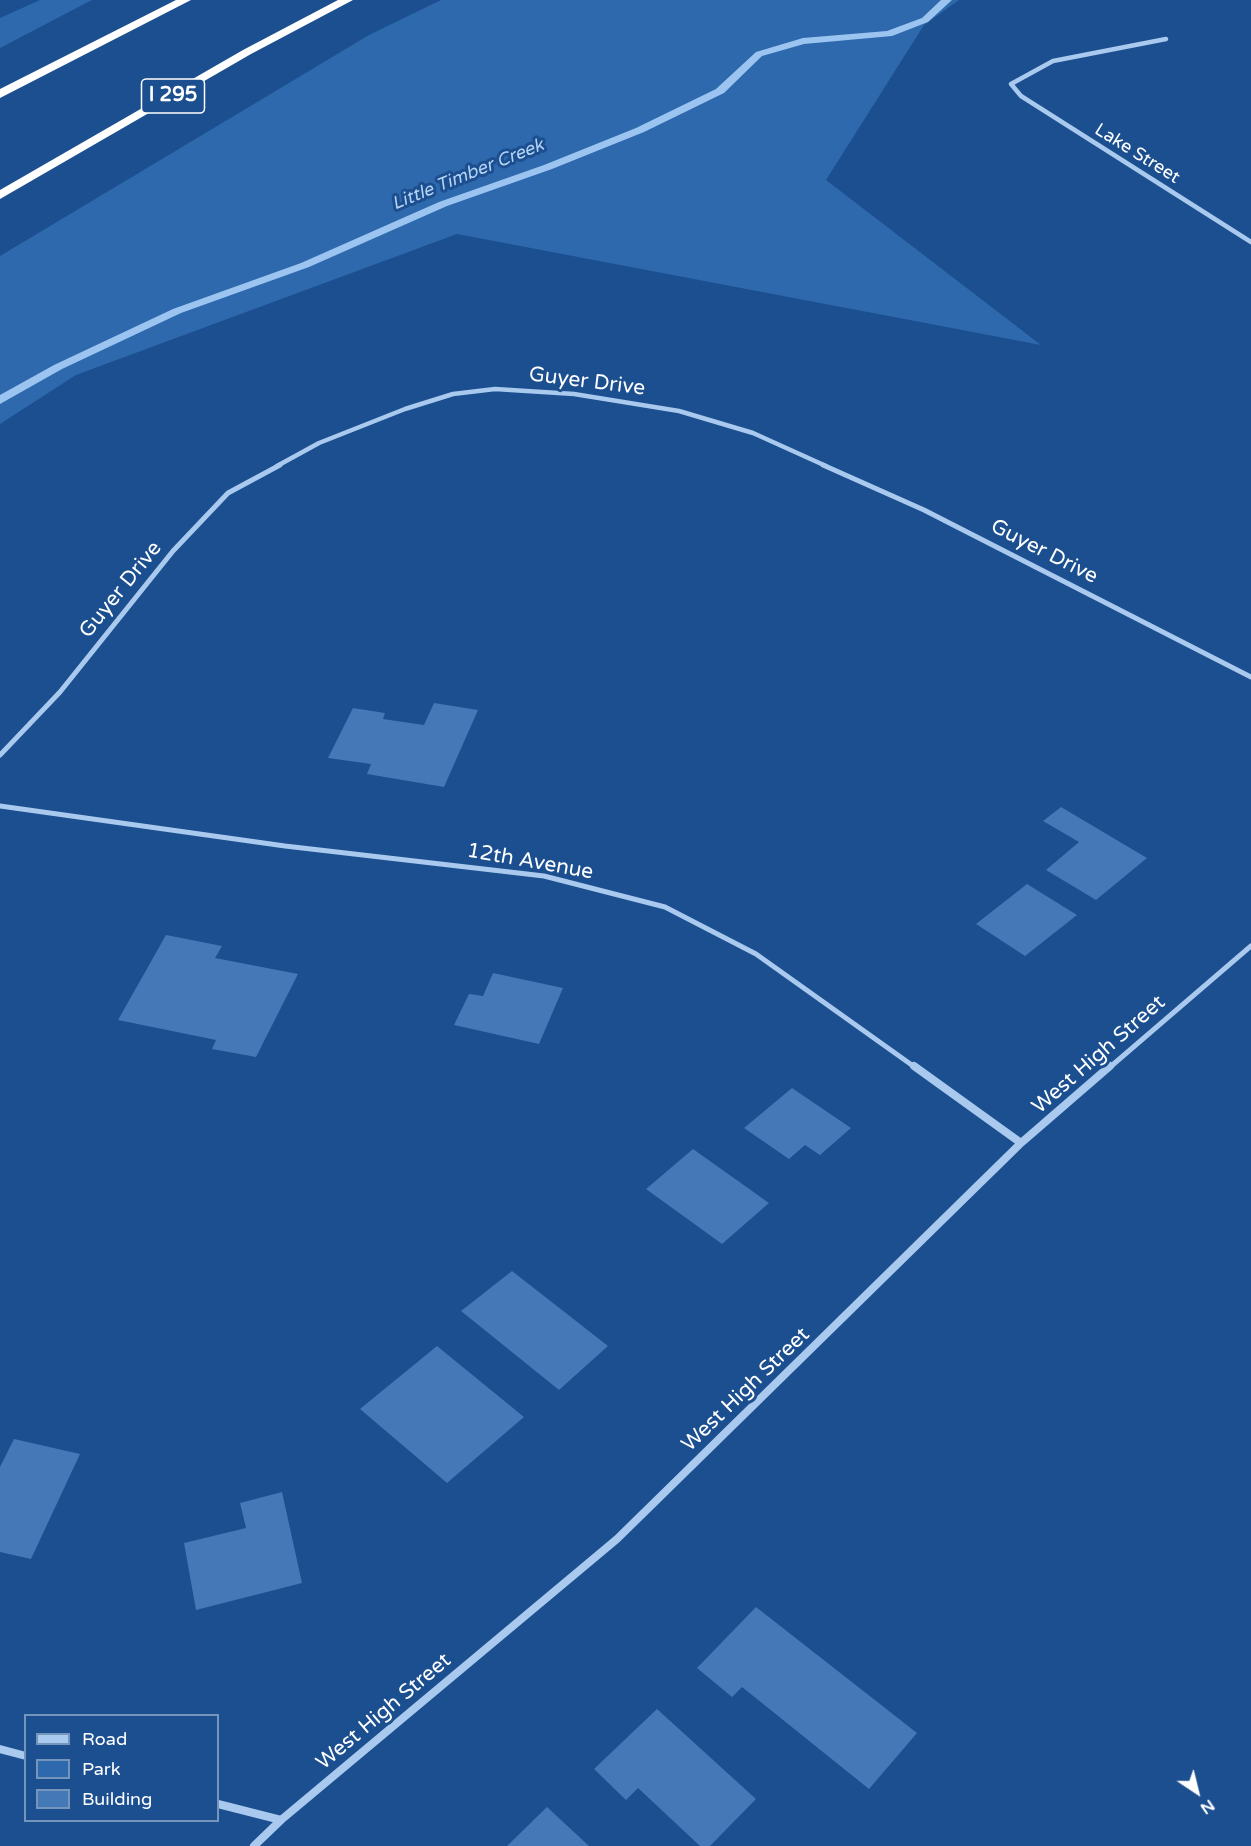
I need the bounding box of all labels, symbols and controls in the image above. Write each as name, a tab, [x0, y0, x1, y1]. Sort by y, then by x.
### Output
road number: I 295	[142, 79, 204, 113]
street label: Lake Street	[1090, 119, 1184, 189]
water label: Little Timber Creek	[389, 135, 547, 215]
street label: Guyer Drive	[527, 362, 647, 402]
street label: Guyer Drive	[986, 514, 1102, 590]
street label: Guyer Drive	[74, 537, 168, 643]
street label: 12th Avenue	[465, 838, 595, 886]
street label: West High Street	[1027, 990, 1171, 1120]
street label: West High Street	[677, 1323, 815, 1457]
street label: West High Street	[312, 1648, 456, 1776]
legend	[24, 1714, 219, 1822]
text: Road	[82, 1728, 127, 1750]
text: Park	[82, 1758, 120, 1780]
north arrow	[1167, 1762, 1227, 1822]
text: Building	[82, 1788, 152, 1810]
text: N	[1196, 1795, 1218, 1819]

